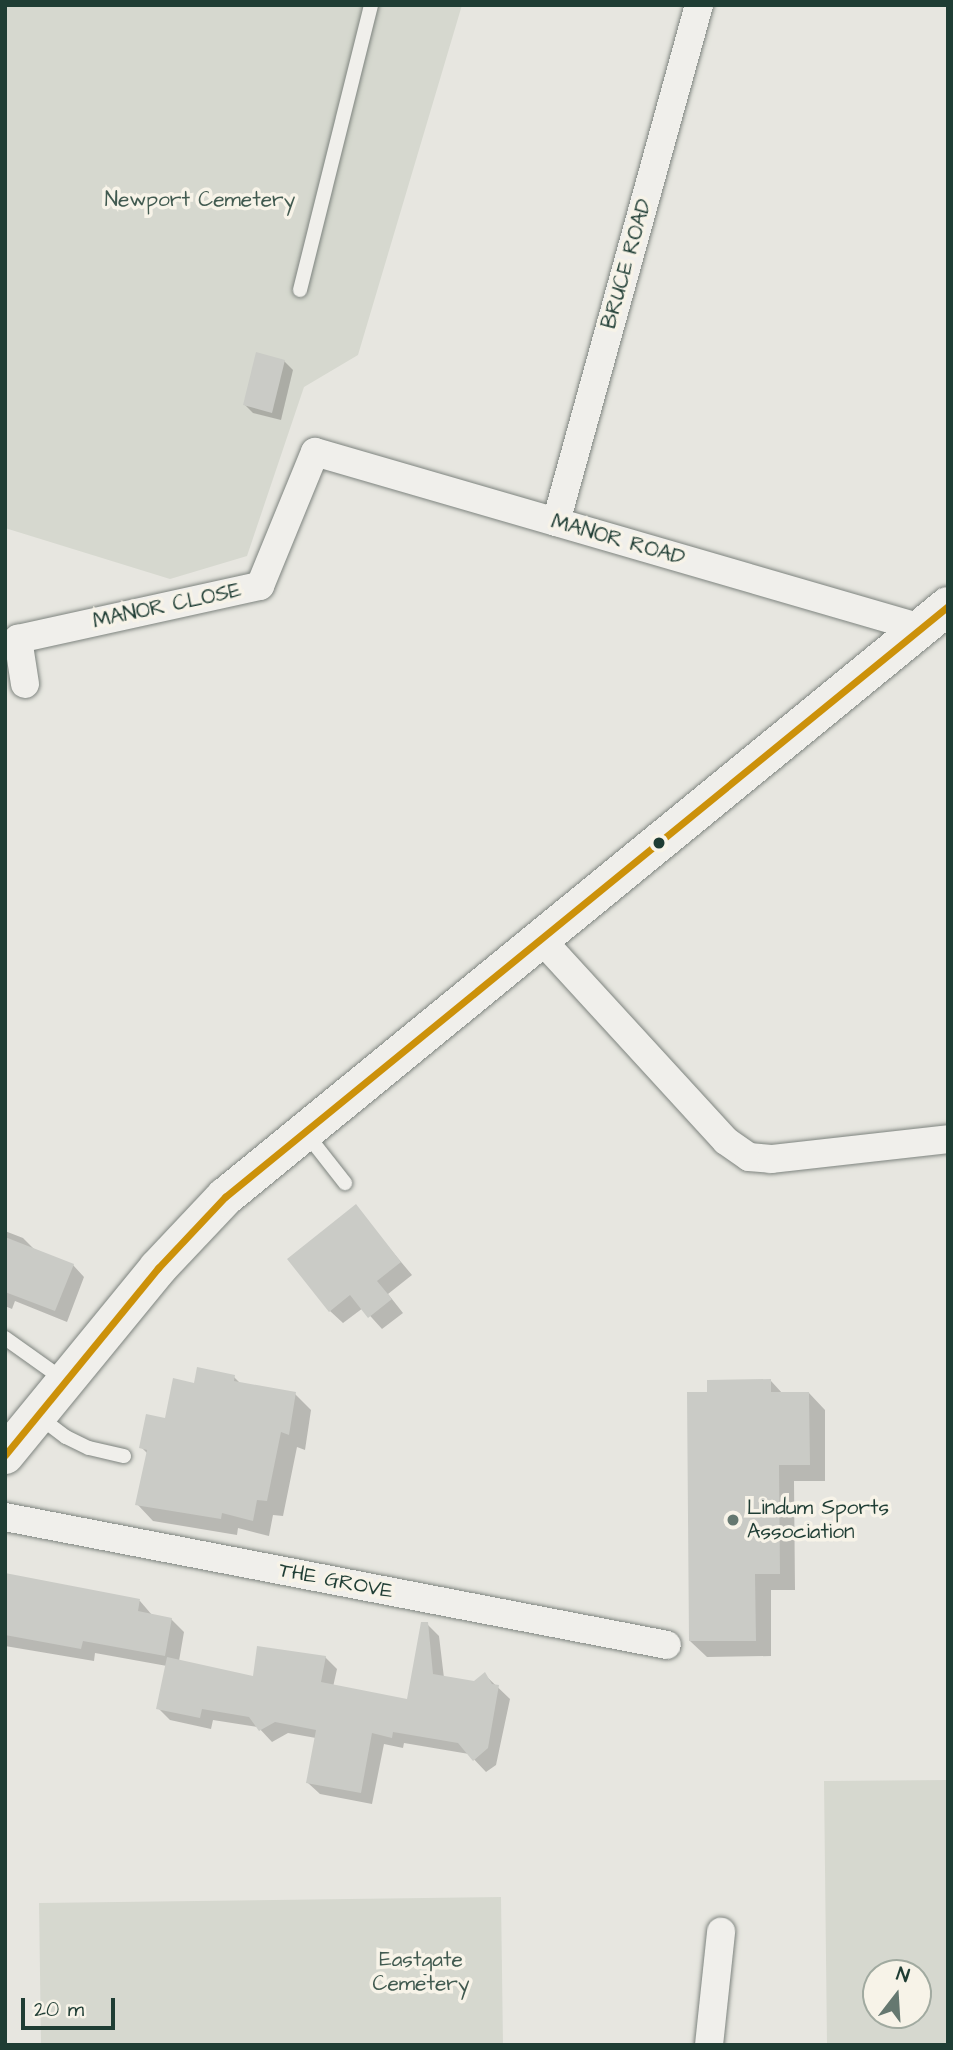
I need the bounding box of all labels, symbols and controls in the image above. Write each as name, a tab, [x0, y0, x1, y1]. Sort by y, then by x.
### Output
park label: Newport Cemetery	[105, 187, 295, 213]
street label: BRUCE ROAD	[596, 196, 658, 332]
street label: MANOR ROAD	[548, 509, 688, 571]
street label: MANOR CLOSE	[91, 578, 243, 634]
unlabelled marker	[652, 836, 666, 850]
place label: Lindum Sports Association	[747, 1495, 889, 1545]
marker: Lindum Sports Association	[725, 1512, 741, 1528]
street label: THE GROVE	[277, 1558, 395, 1604]
park label: Eastgate Cemetery	[373, 1947, 469, 1997]
north arrow	[862, 1959, 932, 2029]
text: N	[893, 1961, 912, 1990]
scale bar	[24, 1983, 119, 2027]
text: 20 m	[34, 1995, 84, 2024]

